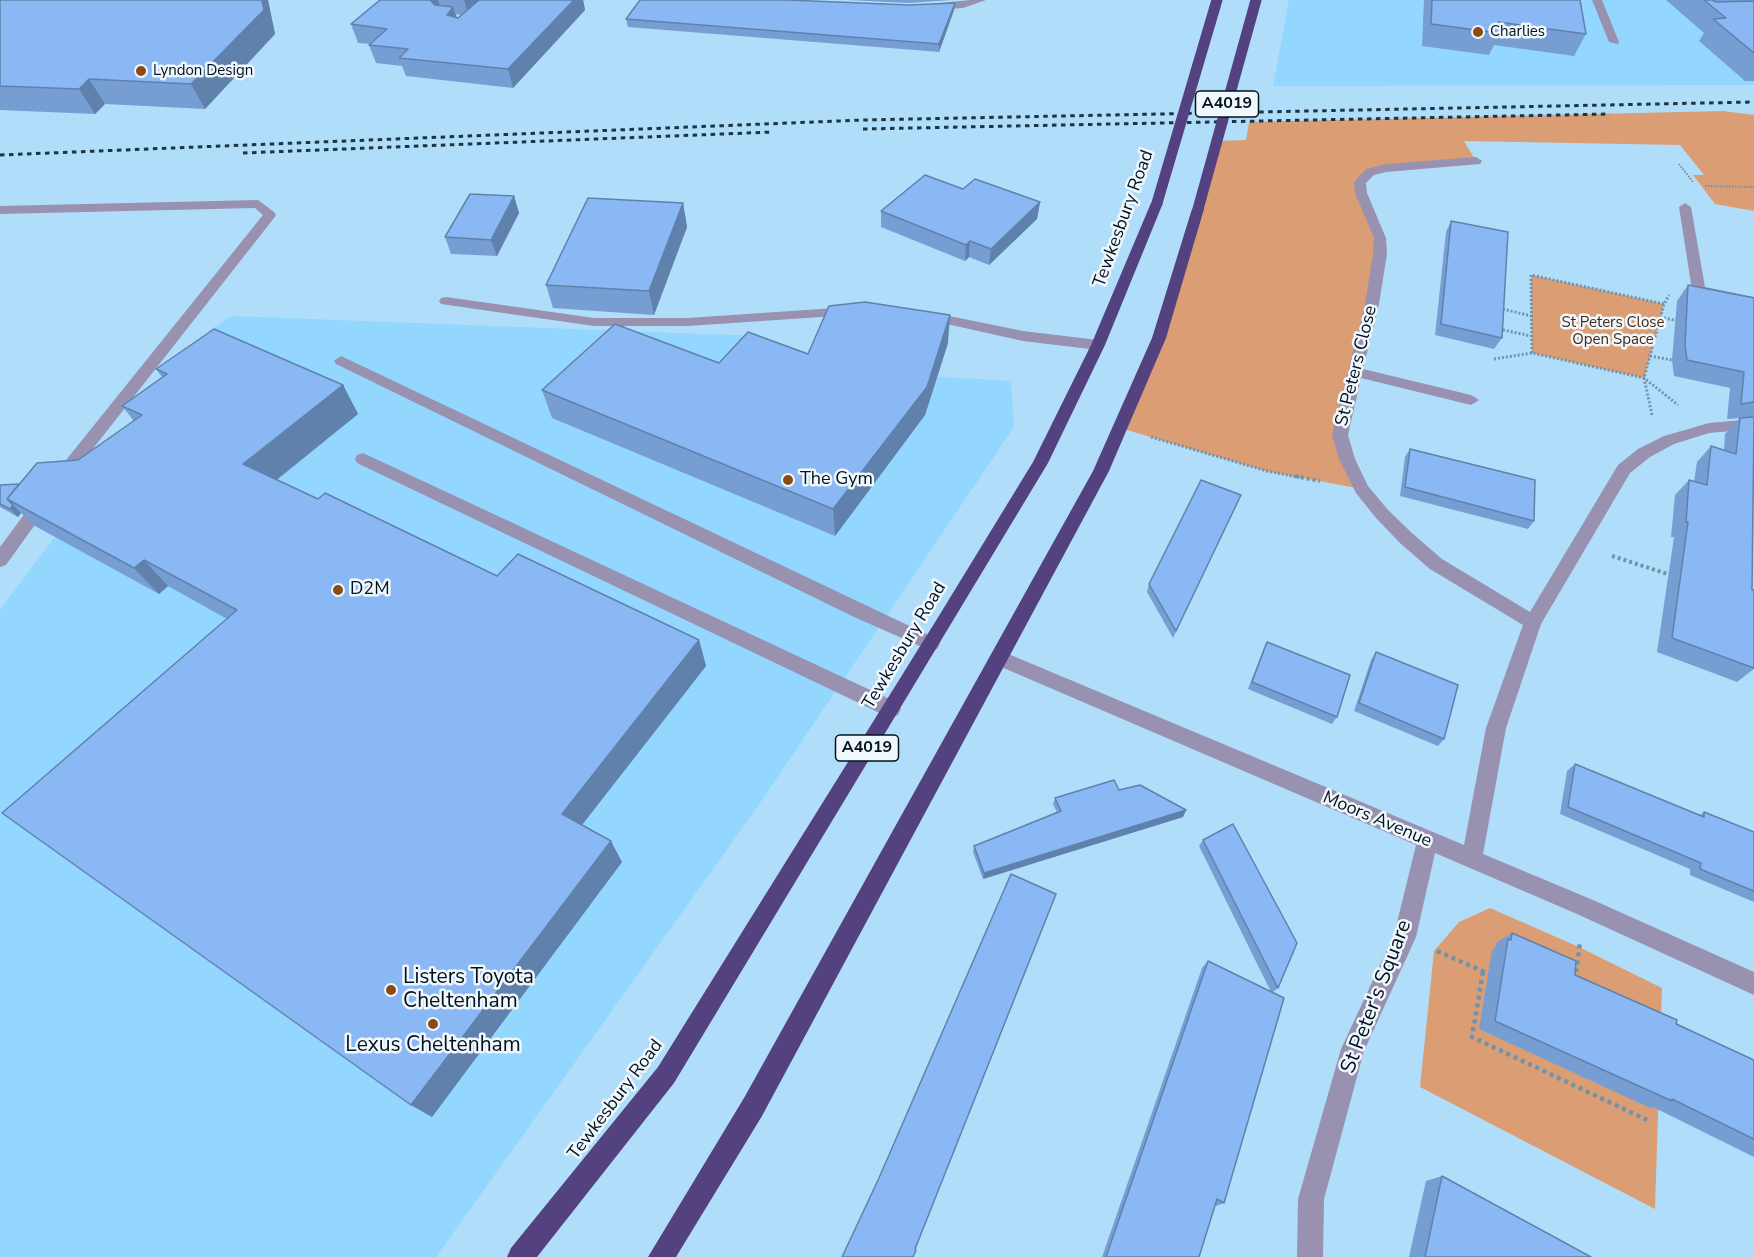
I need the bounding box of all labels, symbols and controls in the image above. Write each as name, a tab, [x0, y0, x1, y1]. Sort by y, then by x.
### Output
place label: Charlies	[1490, 23, 1545, 41]
marker: Charlies	[1471, 25, 1485, 39]
place label: Lyndon Design	[153, 62, 253, 80]
marker: Lyndon Design	[134, 64, 148, 78]
road number: A4019	[1196, 91, 1258, 117]
street label: Tewkesbury Road	[1089, 147, 1159, 291]
street label: St Peters Close	[1332, 303, 1382, 429]
park label: St Peters Close Open Space	[1562, 314, 1664, 349]
place label: The Gym	[800, 469, 873, 491]
marker: The Gym	[781, 473, 795, 487]
place label: D2M	[350, 579, 390, 601]
street label: Tewkesbury Road	[859, 579, 951, 713]
marker: D2M	[331, 583, 345, 597]
road number: A4019	[836, 735, 898, 761]
street label: Moors Avenue	[1319, 787, 1435, 853]
street label: St Peter's Square	[1336, 917, 1418, 1077]
place label: Listers Toyota Cheltenham	[403, 965, 534, 1015]
marker: Listers Toyota Cheltenham	[384, 983, 398, 997]
marker: Lexus Cheltenham	[426, 1017, 440, 1031]
place label: Lexus Cheltenham	[345, 1033, 521, 1059]
street label: Tewkesbury Road	[564, 1036, 668, 1164]

